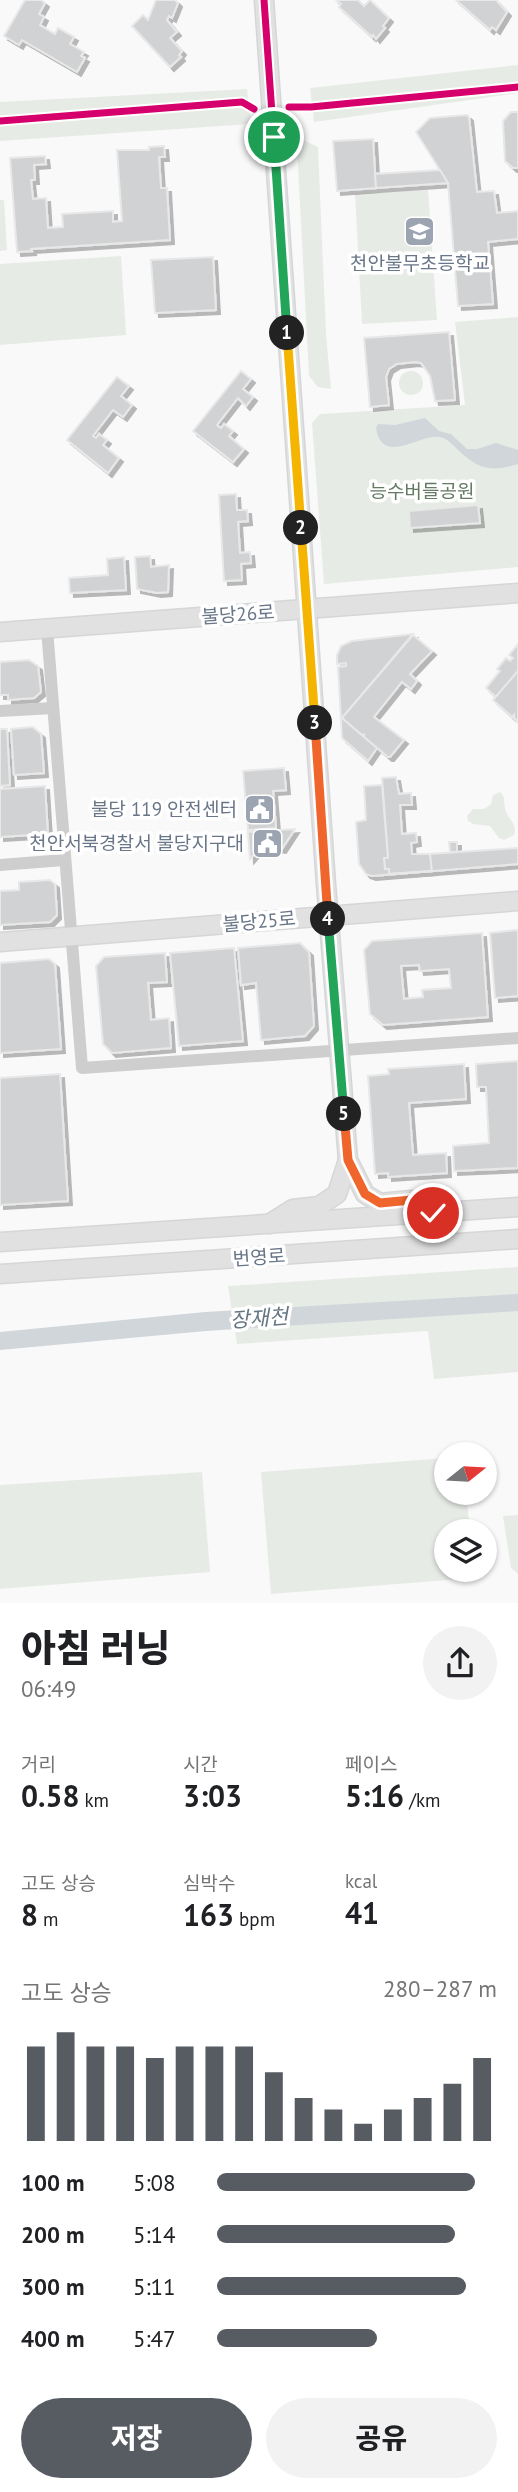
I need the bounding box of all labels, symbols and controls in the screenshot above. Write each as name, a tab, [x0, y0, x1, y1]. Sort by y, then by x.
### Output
pin	[244, 107, 304, 167]
icon: arrive	[255, 118, 293, 156]
school or university icon: 천안불무초등학교	[403, 215, 437, 249]
place label: 천안불무초등학교	[350, 251, 490, 275]
pin: 1	[270, 316, 304, 350]
text: 1	[281, 320, 292, 344]
park label: 능수버들공원	[370, 479, 474, 503]
pin: 2	[284, 510, 318, 546]
text: 2	[295, 515, 306, 539]
street label: 불당26로	[201, 599, 275, 629]
pin: 3	[298, 706, 332, 740]
text: 3	[309, 710, 320, 734]
public building icon: 불당 119 안전센터	[243, 792, 277, 826]
place label: 불당 119 안전센터	[91, 797, 237, 821]
public building icon: 천안서북경찰서 불당지구대	[250, 826, 284, 860]
place label: 천안서북경찰서 불당지구대	[29, 831, 244, 855]
pin: 4	[310, 902, 346, 936]
street label: 불당25로	[222, 906, 296, 936]
text: 4	[322, 906, 333, 930]
pin: 5	[326, 1096, 362, 1132]
text: 5	[338, 1101, 349, 1125]
pin	[403, 1183, 463, 1243]
icon: check	[414, 1194, 452, 1232]
street label: 번영로	[232, 1243, 286, 1271]
water label: 장재천	[229, 1302, 292, 1333]
north arrow	[434, 1442, 497, 1505]
map controls	[434, 1442, 497, 1582]
button: layers	[434, 1519, 497, 1582]
text: 아침 러닝	[21, 1623, 170, 1672]
button: share	[423, 1626, 497, 1700]
text: 06:49	[21, 1674, 76, 1703]
text: 거리	[21, 1752, 56, 1776]
text: 시간	[183, 1752, 218, 1776]
text: 페이스	[345, 1752, 397, 1776]
text: 0.58	[21, 1776, 79, 1815]
text: 3:03	[183, 1776, 242, 1815]
text: 5:16	[345, 1776, 404, 1815]
text: km	[79, 1788, 109, 1812]
text: /km	[404, 1788, 440, 1812]
text: kcal	[345, 1869, 377, 1893]
text: 고도 상승	[21, 1871, 96, 1895]
text: 심박수	[183, 1871, 235, 1895]
text: 41	[345, 1893, 379, 1932]
text: 8	[21, 1895, 38, 1934]
text: 163	[183, 1895, 234, 1934]
text: m	[38, 1907, 59, 1931]
text: bpm	[234, 1907, 275, 1931]
text: 280–287 m	[383, 1974, 497, 2003]
text: 고도 상승	[21, 1978, 112, 2007]
text: 100 m	[21, 2168, 84, 2197]
text: 5:08	[133, 2168, 176, 2197]
text: 200 m	[21, 2220, 84, 2249]
text: 5:14	[133, 2220, 176, 2249]
text: 300 m	[21, 2272, 84, 2301]
text: 5:11	[133, 2272, 176, 2301]
text: 400 m	[21, 2324, 84, 2353]
text: 5:47	[133, 2324, 176, 2353]
button: 저장	[21, 2398, 252, 2478]
button: 공유	[266, 2398, 497, 2478]

